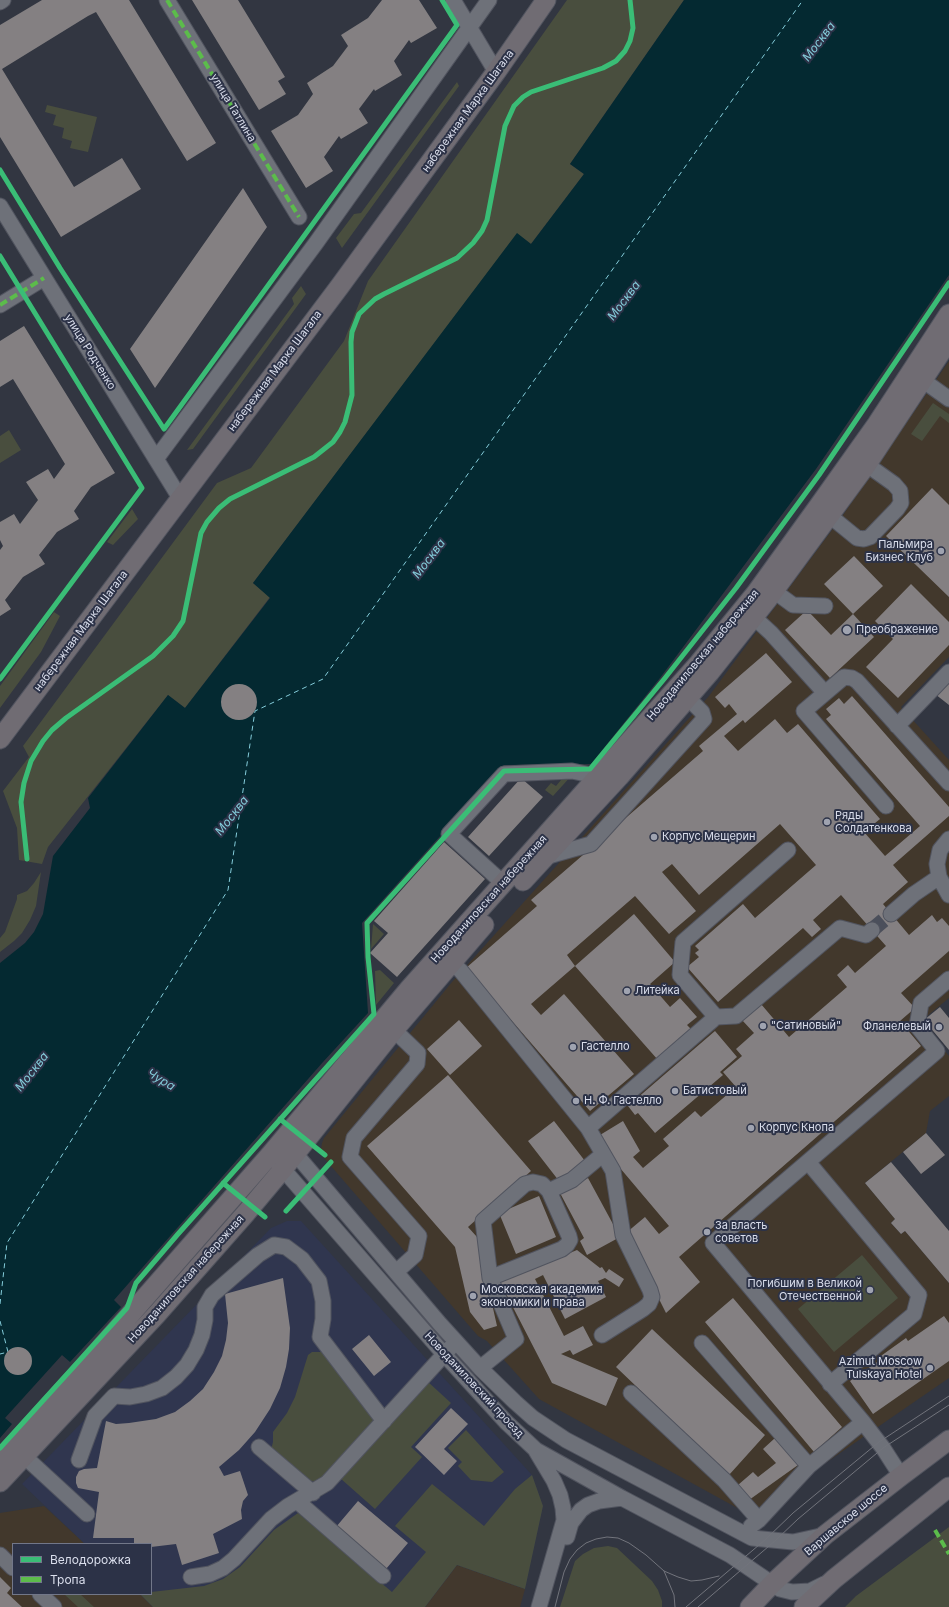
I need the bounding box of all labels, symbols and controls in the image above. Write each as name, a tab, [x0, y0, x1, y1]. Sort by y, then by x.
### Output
water label: Москва	[800, 19, 838, 65]
street label: набережная Марка Шагала	[419, 47, 517, 175]
street label: улица Татлина	[207, 71, 259, 145]
water label: Москва	[605, 278, 643, 324]
street label: набережная Марка Шагала	[225, 308, 325, 434]
street label: улица Родченко	[62, 312, 118, 392]
water label: Москва	[410, 536, 448, 582]
place label: Пальмира Бизнес Клуб	[865, 538, 933, 564]
marker: Пальмира Бизнес Клуб	[936, 546, 946, 556]
street label: набережная Марка Шагала	[31, 568, 131, 694]
street label: Новоданиловская набережная	[644, 587, 762, 723]
place label: Преображение	[856, 623, 938, 637]
marker: Преображение	[841, 624, 853, 636]
water label: Москва	[212, 794, 252, 838]
place label: Ряды Солдатенкова	[835, 809, 912, 835]
marker: Ряды Солдатенкова	[822, 817, 832, 827]
place label: Корпус Мещерин	[662, 830, 756, 844]
marker: Корпус Мещерин	[649, 832, 659, 842]
street label: Новоданиловская набережная	[428, 833, 550, 965]
place label: Литейка	[635, 984, 680, 998]
marker: Литейка	[622, 986, 632, 996]
place label: "Сатиновый"	[771, 1019, 841, 1033]
place label: Фланелевый	[863, 1020, 931, 1034]
marker: "Сатиновый"	[758, 1021, 768, 1031]
marker: Фланелевый	[934, 1022, 944, 1032]
place label: Гастелло	[581, 1040, 630, 1054]
marker: Гастелло	[568, 1042, 578, 1052]
water label: Москва	[12, 1050, 52, 1094]
water label: Чура	[144, 1066, 178, 1094]
place label: Батистовый	[683, 1084, 747, 1098]
marker: Батистовый	[670, 1086, 680, 1096]
place label: Н. Ф. Гастелло	[584, 1094, 662, 1108]
marker: Н. Ф. Гастелло	[571, 1096, 581, 1106]
place label: Корпус Кнопа	[759, 1121, 834, 1135]
marker: Корпус Кнопа	[746, 1123, 756, 1133]
street label: Новоданиловская набережная	[125, 1213, 247, 1345]
place label: За власть советов	[715, 1219, 768, 1245]
marker: За власть советов	[702, 1227, 712, 1237]
place label: Погибшим в Великой Отечественной	[748, 1277, 862, 1303]
place label: Московская академия экономики и права	[481, 1283, 603, 1309]
marker: Погибшим в Великой Отечественной	[865, 1285, 875, 1295]
marker: Московская академия экономики и права	[468, 1291, 478, 1301]
street label: Новоданиловский проезд	[422, 1329, 526, 1441]
place label: Azimut Moscow Tulskaya Hotel	[839, 1355, 922, 1381]
marker: Azimut Moscow Tulskaya Hotel	[925, 1363, 935, 1373]
street label: Варшавское шоссе	[802, 1481, 890, 1559]
legend	[12, 1543, 152, 1595]
text: Велодорожка	[50, 1552, 131, 1567]
text: Тропа	[50, 1572, 85, 1587]

